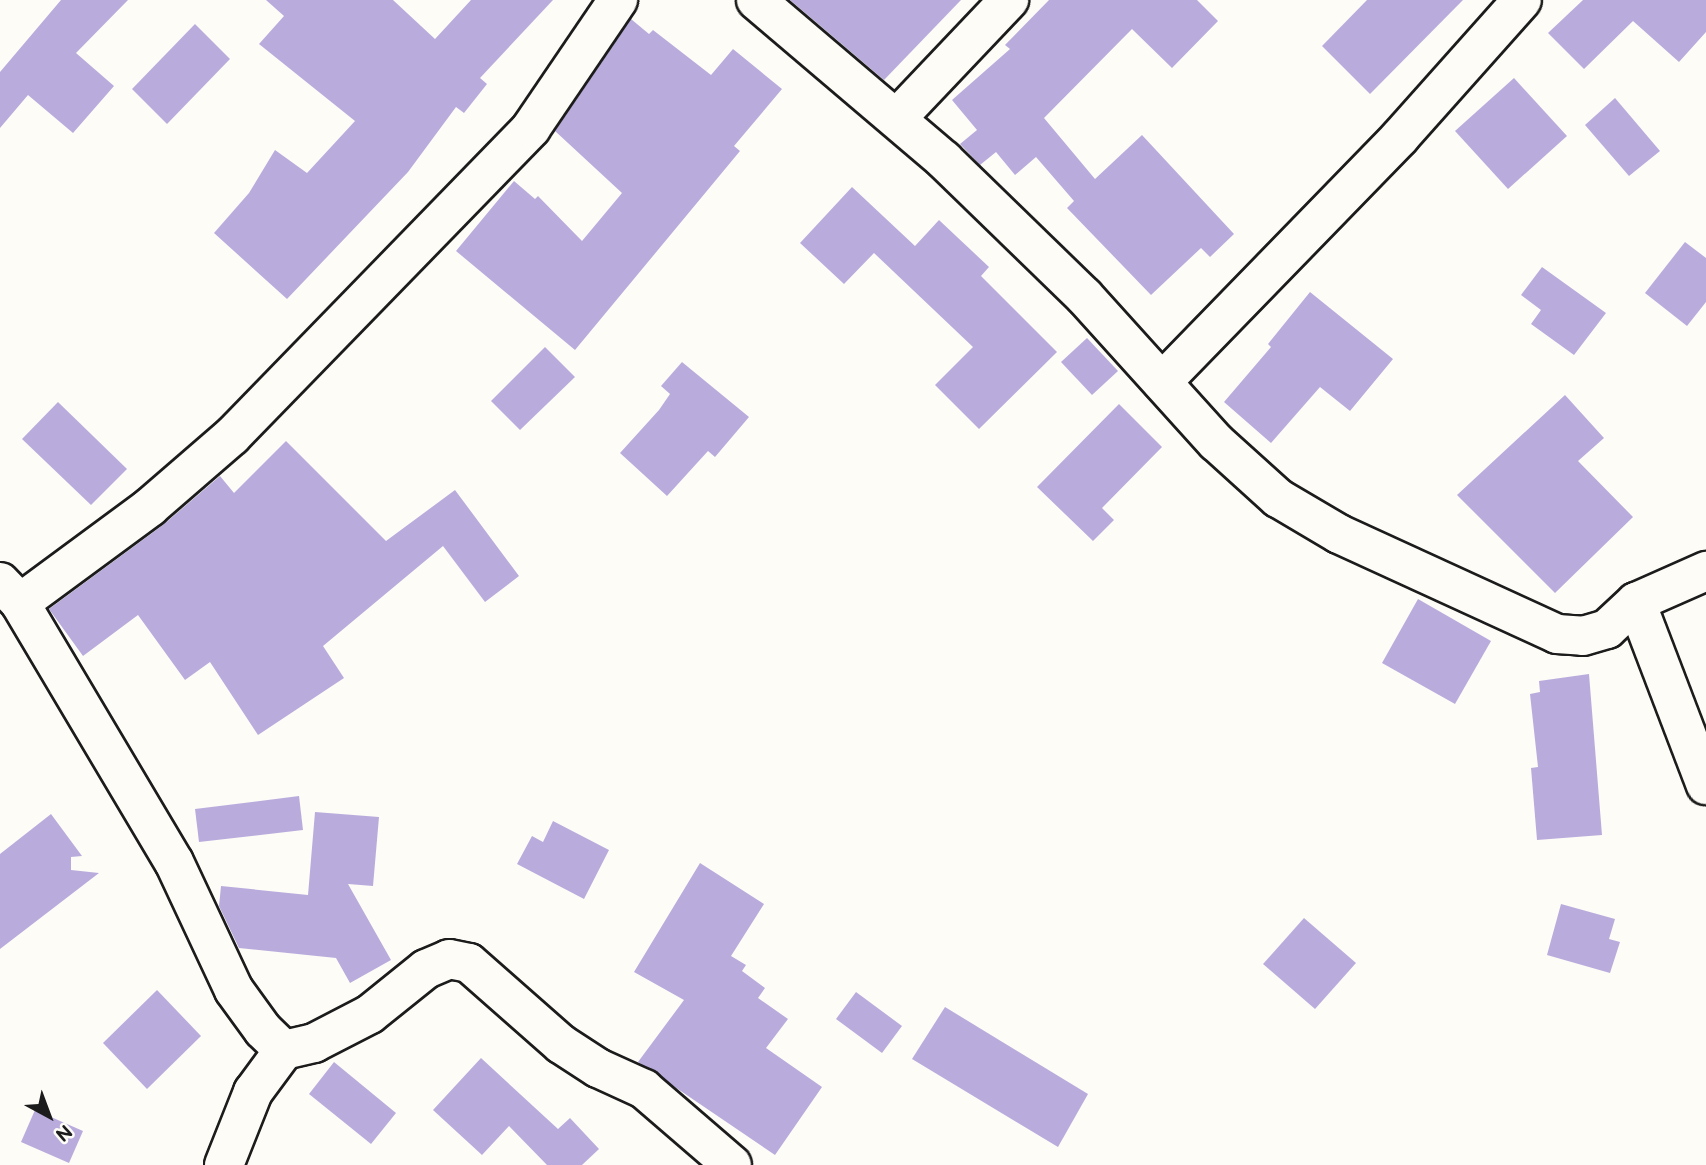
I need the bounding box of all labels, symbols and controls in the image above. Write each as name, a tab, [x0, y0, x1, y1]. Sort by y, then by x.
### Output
north arrow	[14, 1081, 84, 1151]
text: N	[50, 1119, 76, 1146]

